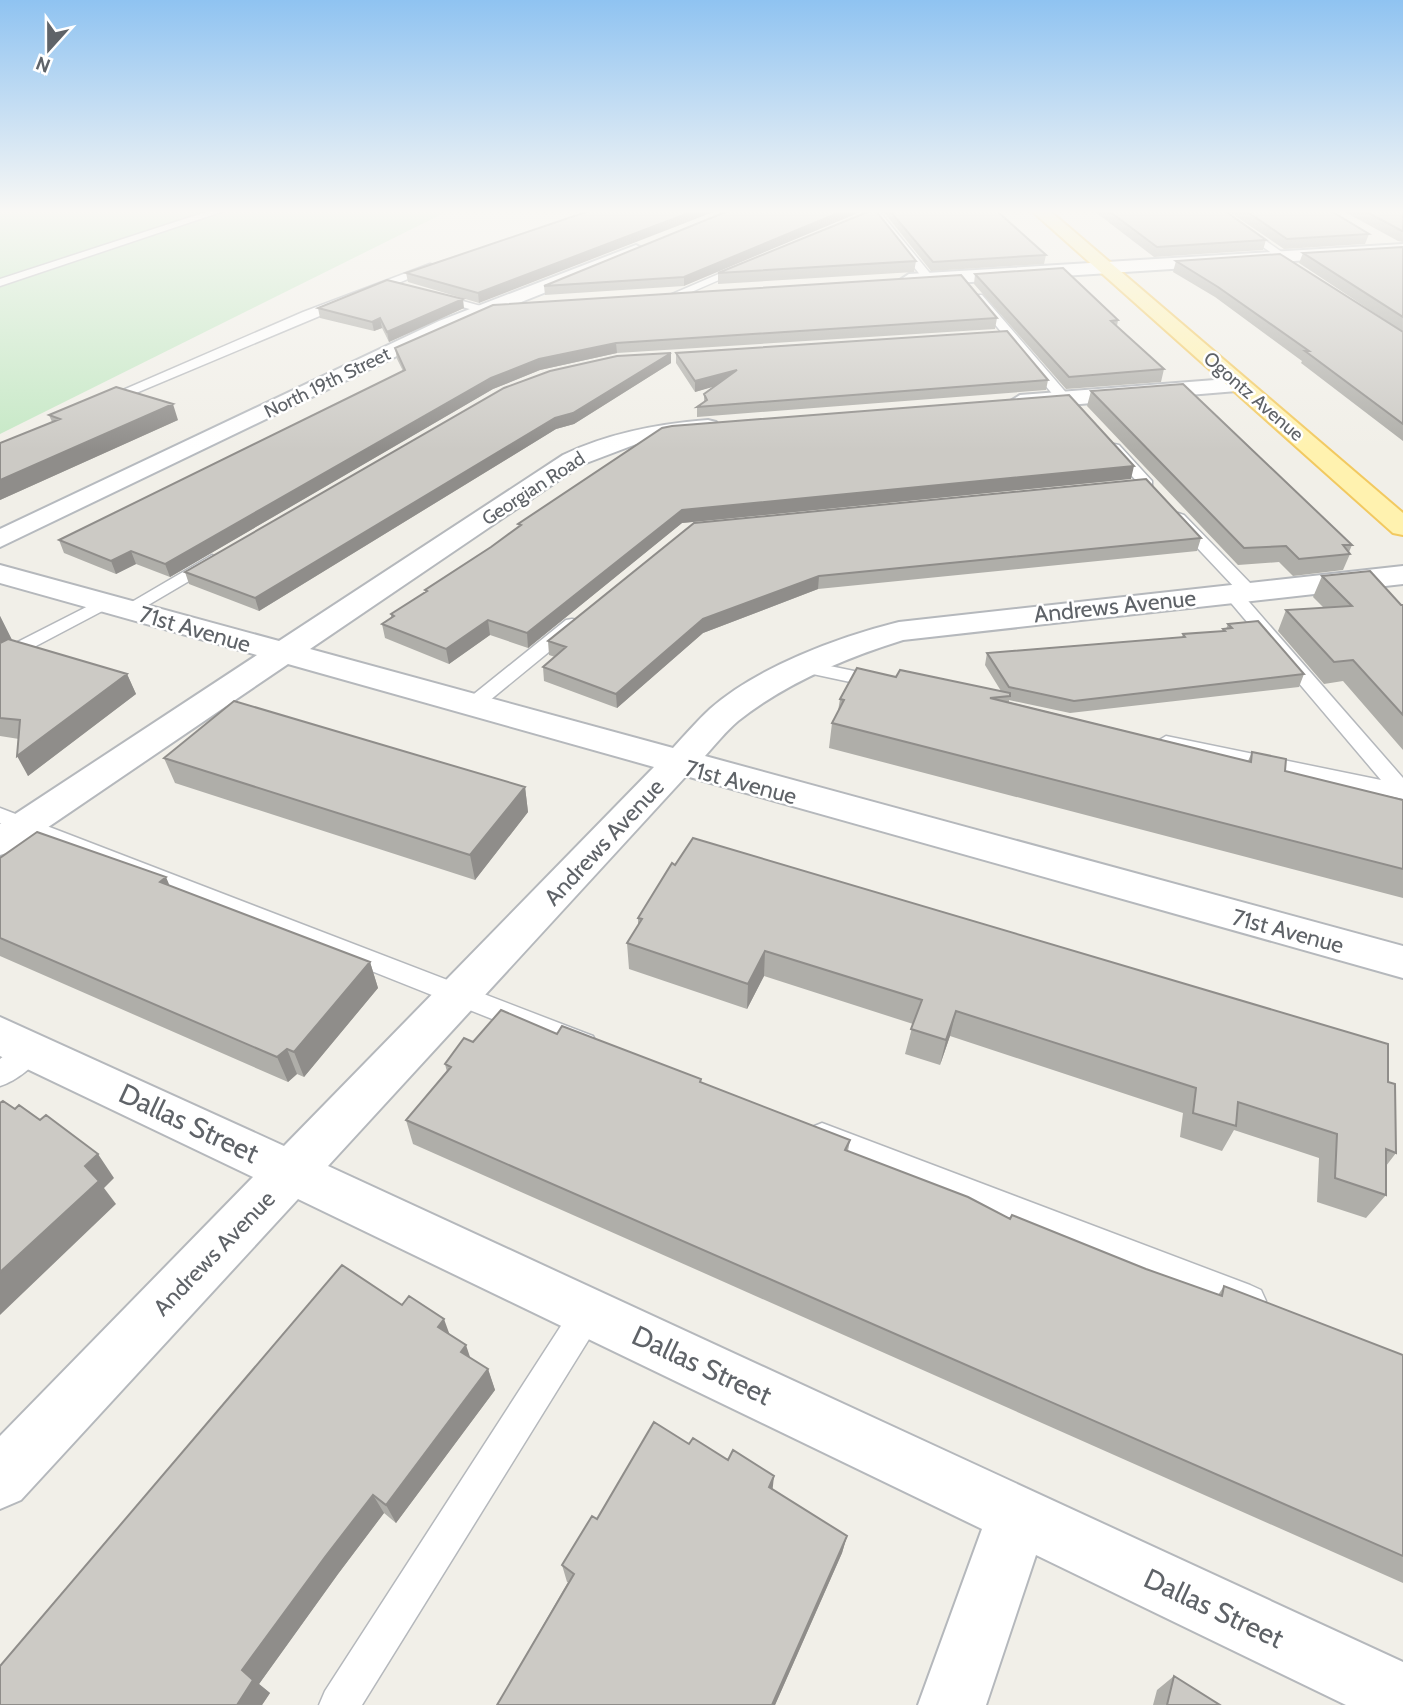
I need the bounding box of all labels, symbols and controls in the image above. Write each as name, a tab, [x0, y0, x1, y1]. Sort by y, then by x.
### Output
north arrow	[14, 14, 84, 84]
text: N	[33, 51, 53, 78]
street label: North 19th Street	[260, 342, 395, 423]
street label: Ogontz Avenue	[1199, 347, 1309, 446]
street label: Georgian Road	[478, 447, 589, 530]
street label: Andrews Avenue	[1033, 584, 1198, 628]
street label: 71st Avenue	[136, 600, 254, 658]
street label: 71st Avenue	[682, 754, 800, 810]
street label: Andrews Avenue	[538, 773, 670, 911]
street label: 71st Avenue	[1229, 903, 1347, 959]
street label: Dallas Street	[114, 1076, 264, 1170]
street label: Andrews Avenue	[147, 1185, 281, 1321]
street label: Dallas Street	[627, 1318, 777, 1412]
street label: Dallas Street	[1139, 1561, 1289, 1655]

